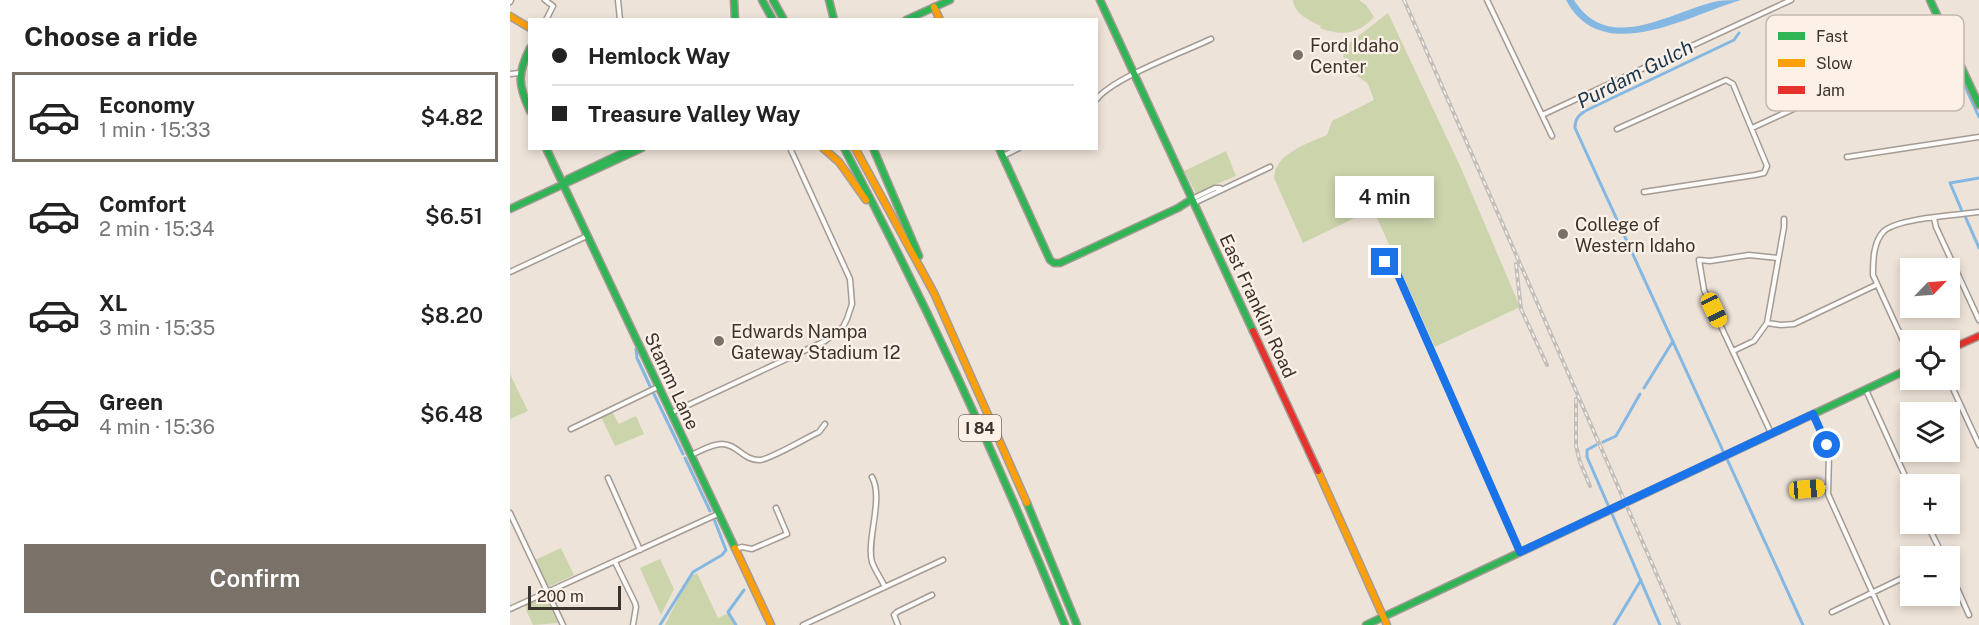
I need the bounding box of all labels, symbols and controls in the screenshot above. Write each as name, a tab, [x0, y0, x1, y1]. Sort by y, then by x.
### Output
legend	[1766, 15, 1964, 111]
text: Choose a ride	[24, 20, 198, 52]
text: Fast	[1816, 27, 1848, 46]
water label: Purdam Gulch	[1573, 34, 1697, 114]
place label: Ford Idaho Center	[1310, 35, 1399, 77]
text: Hemlock Way	[588, 43, 730, 69]
marker: Ford Idaho Center	[1291, 48, 1305, 62]
text: Slow	[1816, 54, 1853, 73]
text: Jam	[1816, 81, 1845, 100]
icon: car	[27, 90, 81, 144]
text: Economy	[99, 92, 195, 118]
text: Treasure Valley Way	[588, 101, 800, 127]
text: $4.82	[420, 104, 483, 130]
text: 1 min · 15:33	[99, 118, 211, 142]
callout: 4 min	[1336, 175, 1434, 217]
text: 4 min	[1358, 185, 1411, 209]
icon: car	[27, 189, 81, 243]
text: Comfort	[99, 191, 186, 217]
text: $6.51	[425, 203, 483, 229]
place label: College of Western Idaho	[1575, 214, 1695, 256]
text: 2 min · 15:34	[99, 217, 214, 241]
marker: College of Western Idaho	[1556, 227, 1570, 241]
street label: East Franklin Road	[1215, 231, 1301, 381]
route end	[1371, 248, 1398, 275]
north arrow	[1900, 258, 1960, 318]
map controls	[1900, 258, 1960, 606]
icon: car	[27, 288, 81, 342]
text: XL	[99, 290, 127, 316]
car	[1698, 290, 1730, 330]
text: $8.20	[420, 302, 483, 328]
text: 3 min · 15:35	[99, 316, 215, 340]
place label: Edwards Nampa Gateway Stadium 12	[731, 321, 901, 363]
street label: Stamm Lane	[640, 329, 704, 433]
button: locate	[1900, 330, 1960, 390]
marker: Edwards Nampa Gateway Stadium 12	[712, 334, 726, 348]
icon: car	[27, 387, 81, 441]
text: Green	[99, 389, 163, 415]
text: $6.48	[420, 401, 483, 427]
button: layers	[1900, 402, 1960, 462]
text: 4 min · 15:36	[99, 415, 215, 439]
road number: I 84	[959, 415, 1001, 441]
route start	[1813, 431, 1840, 458]
button: +	[1900, 474, 1960, 534]
car	[1788, 478, 1826, 500]
button: Confirm	[24, 544, 486, 613]
button: −	[1900, 546, 1960, 606]
scale bar	[528, 583, 621, 610]
text: 200 m	[537, 587, 584, 606]

